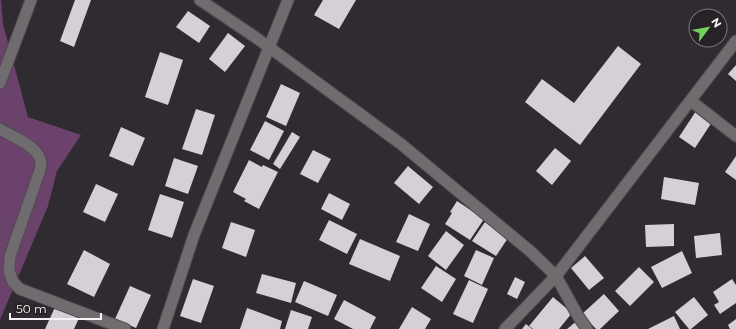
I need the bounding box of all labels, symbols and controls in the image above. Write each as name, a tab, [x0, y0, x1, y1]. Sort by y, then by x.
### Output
north arrow	[688, 8, 728, 48]
text: N	[708, 15, 725, 30]
scale bar	[10, 295, 101, 321]
text: 50 m	[16, 301, 47, 316]

